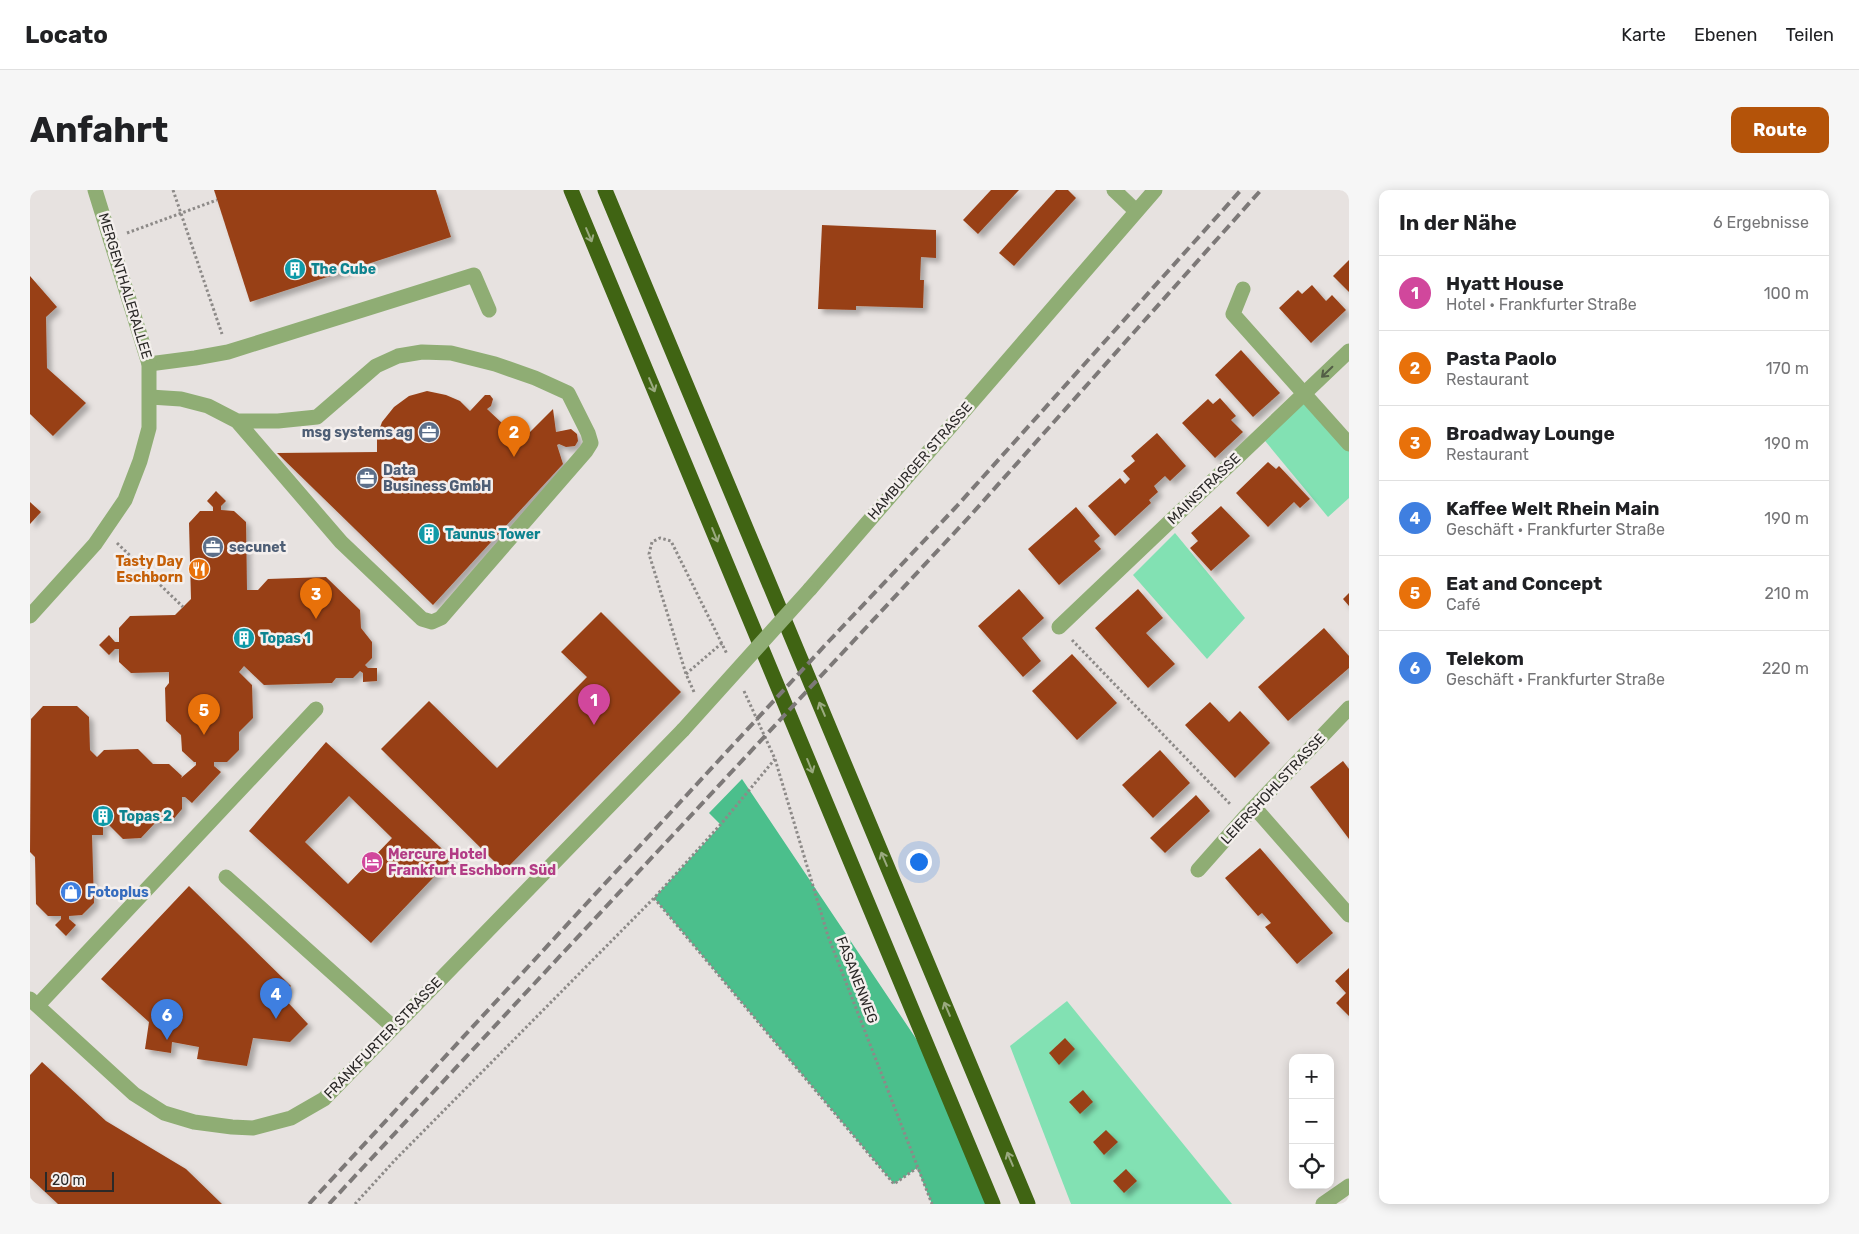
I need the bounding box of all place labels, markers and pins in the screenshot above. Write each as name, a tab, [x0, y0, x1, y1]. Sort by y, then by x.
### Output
building icon: The Cube	[283, 257, 307, 281]
place label: The Cube	[311, 261, 376, 278]
pin: 2	[498, 416, 530, 457]
office icon: msg systems ag	[417, 420, 441, 444]
place label: msg systems ag	[302, 424, 413, 441]
place label: Data Business GmbH	[383, 462, 492, 495]
office icon: Data Business GmbH	[355, 466, 379, 490]
building icon: Taunus Tower	[417, 522, 441, 546]
place label: Taunus Tower	[445, 526, 541, 543]
office icon: secunet	[201, 535, 225, 559]
place label: secunet	[229, 539, 287, 556]
place label: Tasty Day Eschborn	[116, 553, 184, 586]
restaurant icon: Tasty Day Eschborn	[187, 557, 211, 581]
pin: 3	[300, 578, 332, 619]
building icon: Topas 1	[232, 626, 256, 650]
place label: Topas 1	[260, 630, 311, 647]
pin: 1	[578, 684, 610, 725]
pin: 5	[188, 694, 220, 735]
building icon: Topas 2	[91, 804, 115, 828]
place label: Topas 2	[119, 808, 172, 825]
place label: Mercure Hotel Frankfurt Eschborn Süd	[388, 846, 556, 879]
hotel icon: Mercure Hotel Frankfurt Eschborn Süd	[360, 850, 384, 874]
shop icon: Fotoplus	[59, 880, 83, 904]
place label: Fotoplus	[87, 884, 149, 901]
pin: 4	[260, 978, 292, 1019]
pin: 6	[151, 999, 183, 1040]

